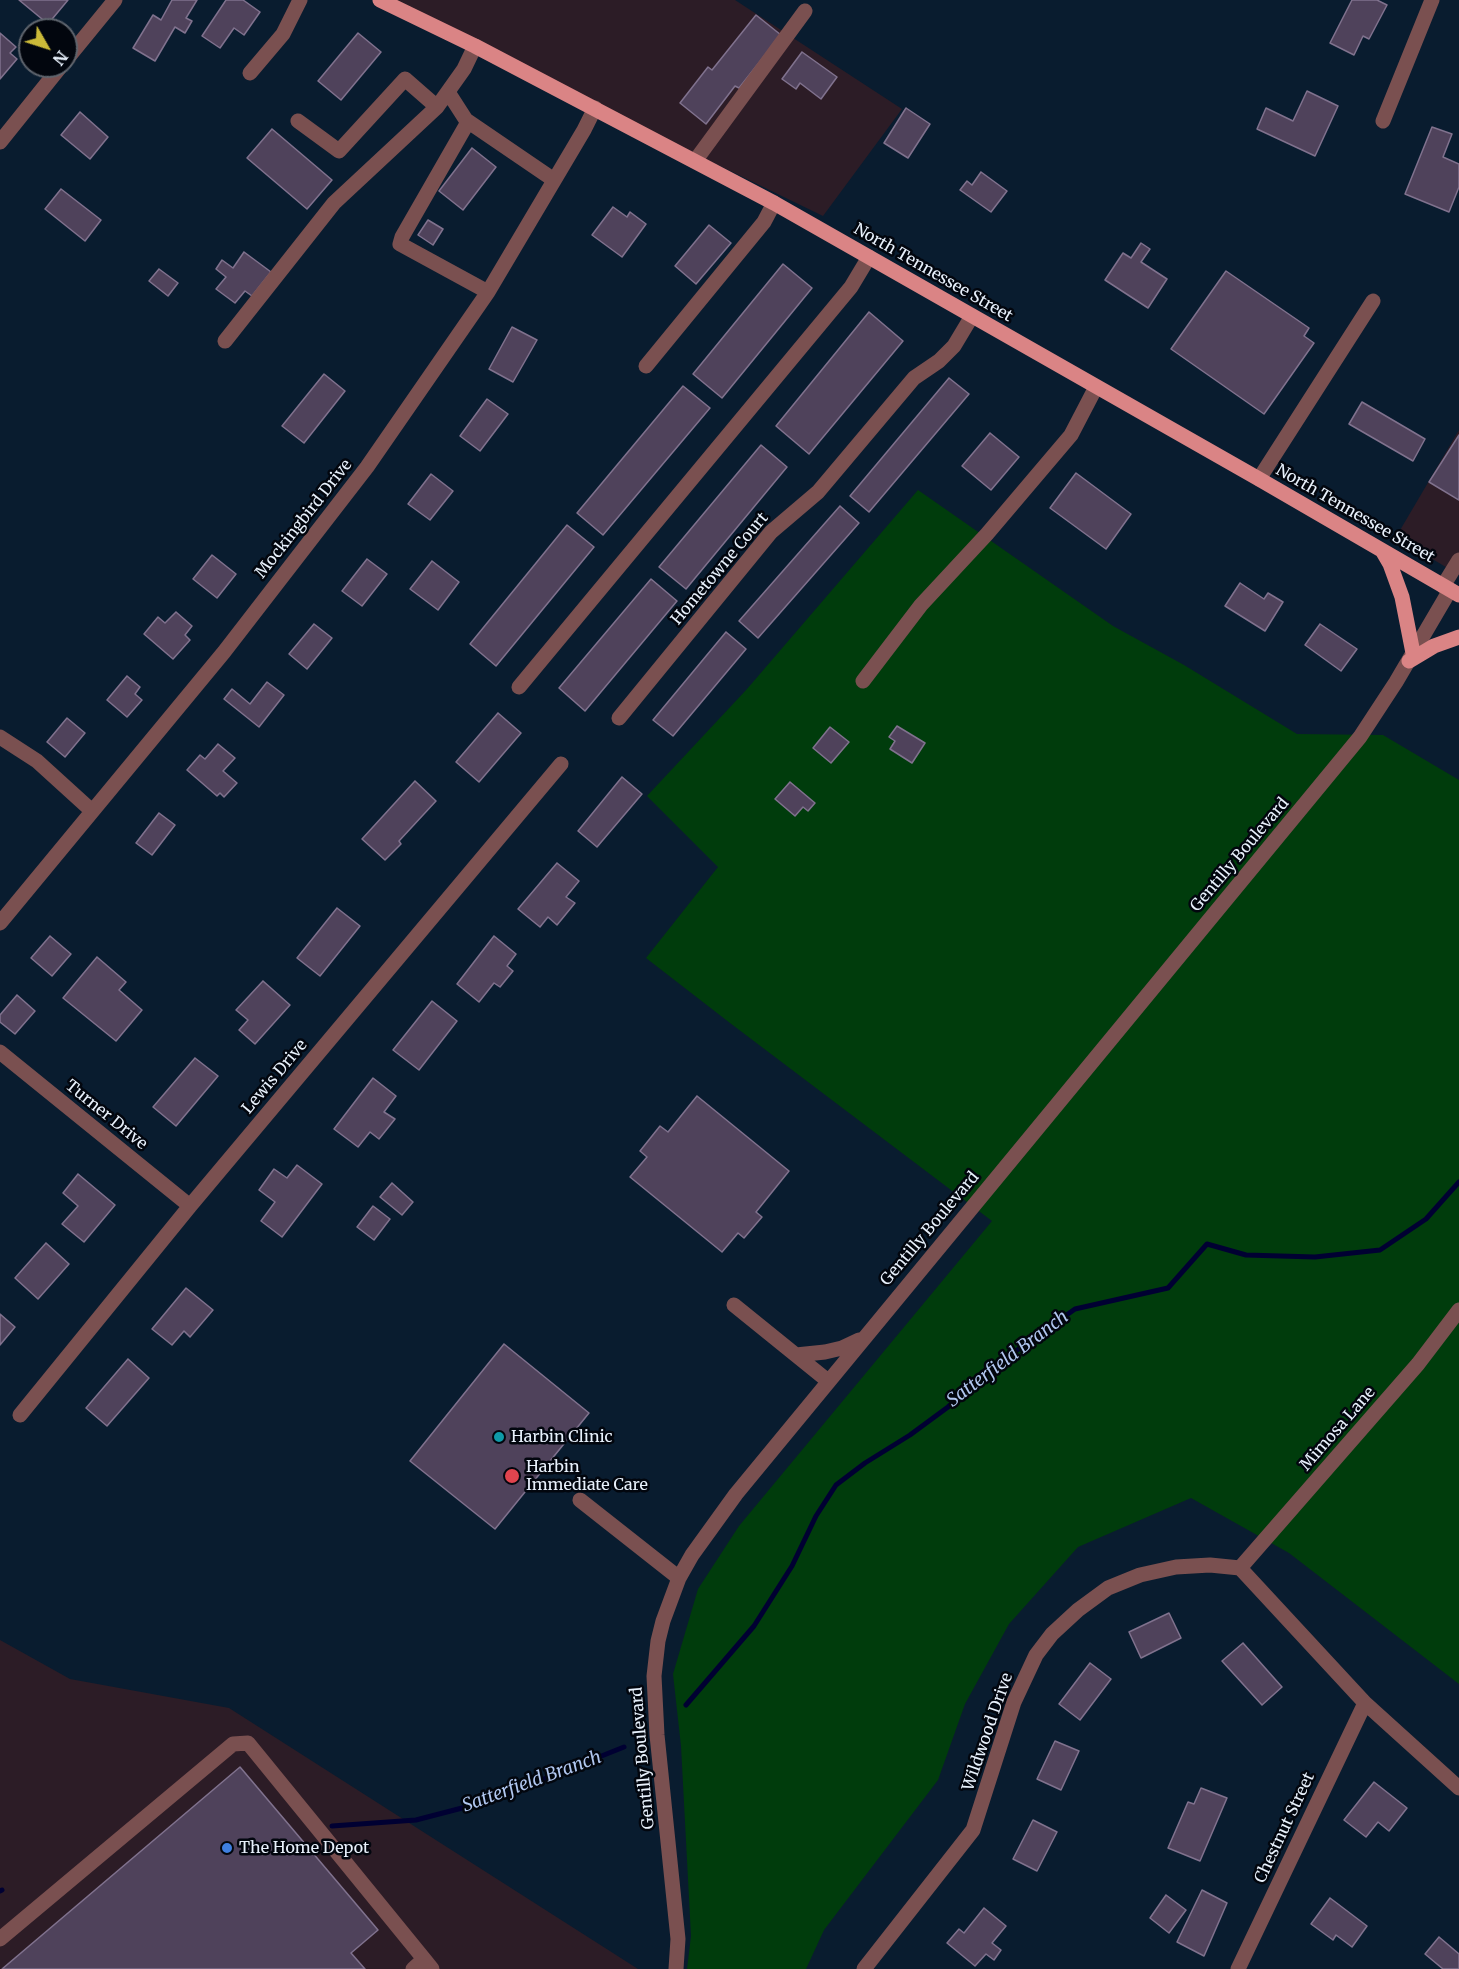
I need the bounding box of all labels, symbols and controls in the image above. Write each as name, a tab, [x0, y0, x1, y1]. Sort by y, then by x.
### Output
north arrow	[18, 18, 78, 78]
text: N	[49, 47, 72, 69]
street label: North Tennessee Street	[850, 220, 1016, 326]
street label: Mockingbird Drive	[252, 456, 356, 582]
street label: North Tennessee Street	[1272, 461, 1438, 567]
street label: Hometowne Court	[667, 509, 773, 629]
street label: Gentilly Boulevard	[1187, 794, 1293, 916]
street label: Lewis Drive	[239, 1036, 311, 1118]
street label: Turner Drive	[61, 1076, 151, 1154]
street label: Gentilly Boulevard	[877, 1168, 983, 1290]
water label: Satterfield Branch	[943, 1306, 1073, 1412]
street label: Mimosa Lane	[1296, 1383, 1380, 1475]
place label: Harbin Clinic	[511, 1427, 613, 1447]
marker: Harbin Clinic	[492, 1430, 506, 1444]
place label: Harbin Immediate Care	[526, 1457, 648, 1495]
marker: Harbin Immediate Care	[503, 1467, 521, 1485]
street label: Wildwood Drive	[959, 1670, 1017, 1794]
street label: Gentilly Boulevard	[627, 1686, 659, 1830]
water label: Satterfield Branch	[459, 1747, 605, 1817]
street label: Chestnut Street	[1251, 1770, 1319, 1886]
place label: The Home Depot	[239, 1838, 369, 1858]
marker: The Home Depot	[220, 1841, 234, 1855]

